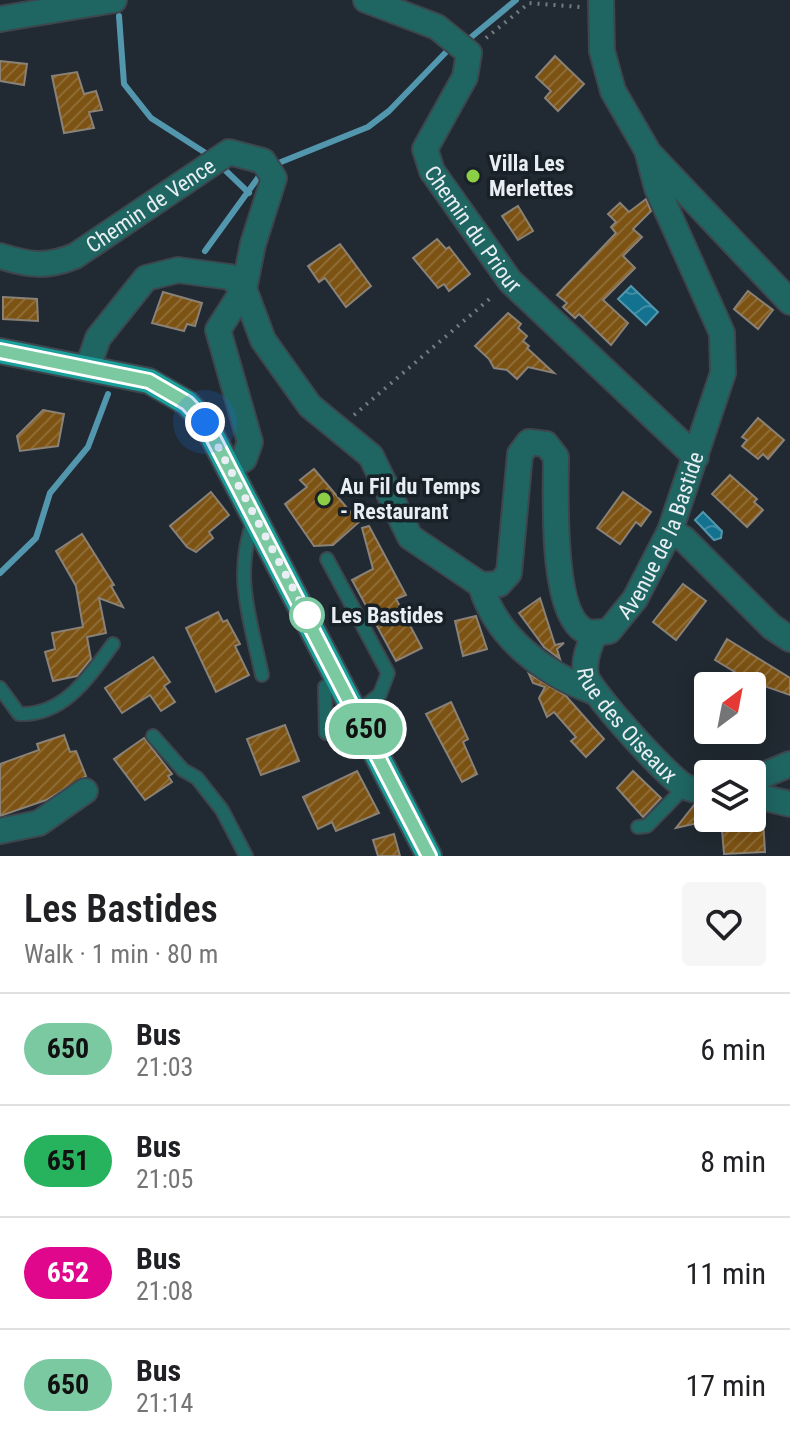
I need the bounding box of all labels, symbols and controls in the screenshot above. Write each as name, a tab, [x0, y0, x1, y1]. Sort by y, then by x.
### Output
place label: Villa Les Merlettes	[489, 151, 574, 201]
street label: Chemin de Vence	[81, 153, 220, 258]
street label: Chemin du Priour	[419, 161, 526, 298]
marker: Villa Les Merlettes	[464, 167, 482, 185]
your location	[185, 402, 225, 442]
street label: Avenue de la Bastide	[612, 449, 709, 624]
place label: Au Fil du Temps - Restaurant	[340, 474, 480, 524]
marker: Au Fil du Temps - Restaurant	[315, 490, 333, 508]
marker: Les Bastides	[290, 598, 324, 632]
place label: Les Bastides	[331, 603, 444, 628]
street label: Rue des Oiseaux	[572, 666, 682, 788]
north arrow	[694, 672, 766, 744]
map controls	[694, 672, 766, 832]
line badge: 650	[320, 703, 412, 755]
text: 650	[345, 712, 387, 745]
button: layers	[694, 760, 766, 832]
button: heart	[682, 882, 766, 966]
text: Les Bastides	[24, 887, 218, 931]
text: Walk · 1 min · 80 m	[24, 939, 218, 969]
text: Bus	[136, 1017, 181, 1052]
text: 650	[47, 1032, 89, 1065]
text: 6 min	[700, 1032, 766, 1067]
text: 21:03	[136, 1052, 193, 1082]
text: Bus	[136, 1129, 181, 1164]
text: 651	[47, 1144, 89, 1177]
text: 8 min	[700, 1144, 766, 1179]
text: 21:05	[136, 1164, 193, 1194]
text: Bus	[136, 1241, 181, 1276]
text: 652	[47, 1256, 89, 1289]
text: 11 min	[685, 1256, 766, 1291]
text: 21:08	[136, 1276, 193, 1306]
text: Bus	[136, 1353, 181, 1388]
text: 650	[47, 1368, 89, 1401]
text: 17 min	[685, 1368, 766, 1403]
text: 21:14	[136, 1388, 193, 1418]

